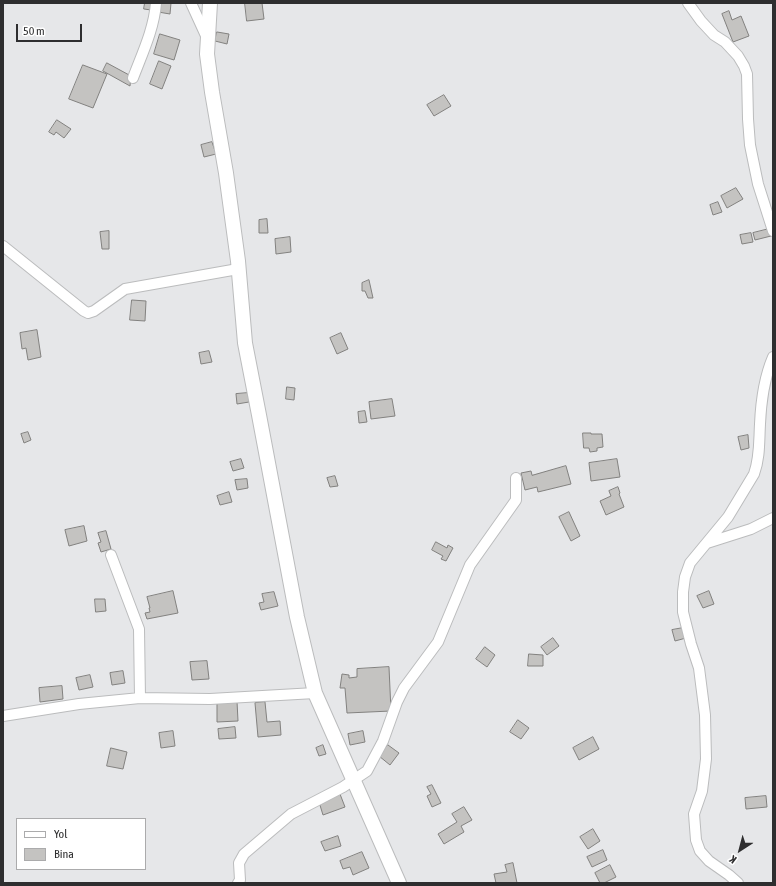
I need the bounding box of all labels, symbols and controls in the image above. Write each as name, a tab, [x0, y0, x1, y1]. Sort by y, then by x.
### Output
scale bar	[18, 16, 84, 42]
text: 50 m	[23, 24, 45, 38]
legend	[16, 818, 146, 870]
text: Yol	[54, 827, 67, 841]
north arrow	[720, 830, 760, 870]
text: Bina	[54, 847, 74, 861]
text: K	[727, 853, 739, 866]

